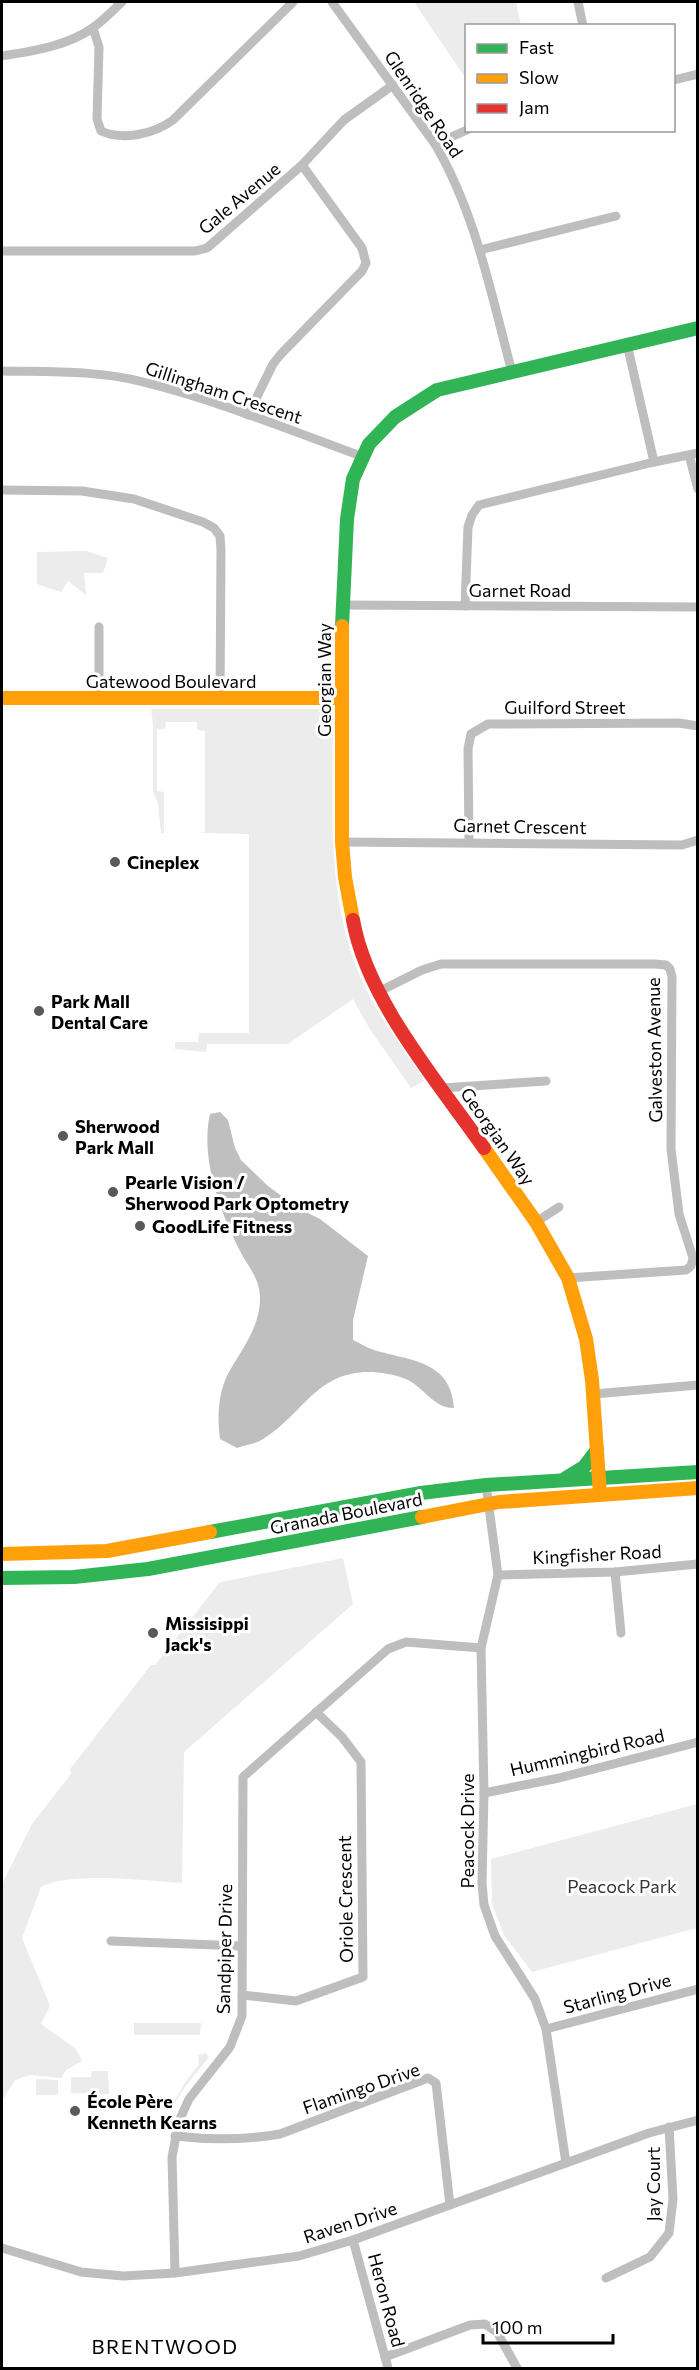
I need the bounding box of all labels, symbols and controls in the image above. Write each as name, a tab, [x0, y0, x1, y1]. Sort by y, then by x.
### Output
legend	[465, 24, 675, 132]
text: Fast	[519, 36, 554, 58]
street label: Glenridge Road	[380, 46, 468, 162]
text: Slow	[519, 66, 559, 88]
text: Jam	[519, 96, 549, 118]
street label: Gale Avenue	[194, 157, 284, 239]
street label: Gillingham Crescent	[143, 356, 305, 428]
street label: Garnet Road	[469, 579, 571, 601]
street label: Georgian Way	[313, 623, 335, 737]
street label: Gatewood Boulevard	[86, 670, 256, 692]
street label: Guilford Street	[504, 696, 626, 718]
street label: Garnet Crescent	[453, 814, 587, 838]
place label: Cineplex	[127, 851, 199, 873]
marker: Cineplex	[108, 855, 122, 869]
street label: Galveston Avenue	[642, 977, 666, 1123]
place label: Park Mall Dental Care	[51, 990, 148, 1033]
marker: Park Mall Dental Care	[32, 1004, 46, 1018]
street label: Georgian Way	[456, 1083, 540, 1189]
place label: Sherwood Park Mall	[75, 1115, 160, 1158]
marker: Sherwood Park Mall	[56, 1129, 70, 1143]
place label: Pearle Vision / Sherwood Park Optometry	[125, 1171, 349, 1214]
marker: Pearle Vision / Sherwood Park Optometry	[106, 1185, 120, 1199]
place label: GoodLife Fitness	[152, 1215, 292, 1237]
marker: GoodLife Fitness	[133, 1219, 147, 1233]
street label: Granada Boulevard	[268, 1487, 424, 1539]
street label: Kingfisher Road	[532, 1540, 662, 1568]
place label: Missisippi Jack's	[165, 1612, 249, 1655]
marker: Missisippi Jack's	[146, 1626, 160, 1640]
street label: Hummingbird Road	[508, 1724, 666, 1780]
street label: Peacock Drive	[456, 1773, 478, 1889]
street label: Oriole Crescent	[333, 1835, 357, 1963]
park label: Peacock Park	[567, 1875, 677, 1897]
street label: Sandpiper Drive	[212, 1884, 236, 2014]
street label: Starling Drive	[561, 1968, 673, 2018]
street label: Flamingo Drive	[300, 2058, 422, 2118]
place label: École Père Kenneth Kearns	[87, 2090, 217, 2133]
marker: École Père Kenneth Kearns	[68, 2104, 82, 2118]
street label: Jay Court	[642, 2147, 664, 2221]
street label: Raven Drive	[301, 2197, 399, 2247]
street label: Heron Road	[364, 2251, 410, 2349]
scale bar	[483, 2307, 614, 2345]
text: 100 m	[492, 2316, 542, 2338]
district label: BRENTWOOD	[92, 2334, 238, 2358]

